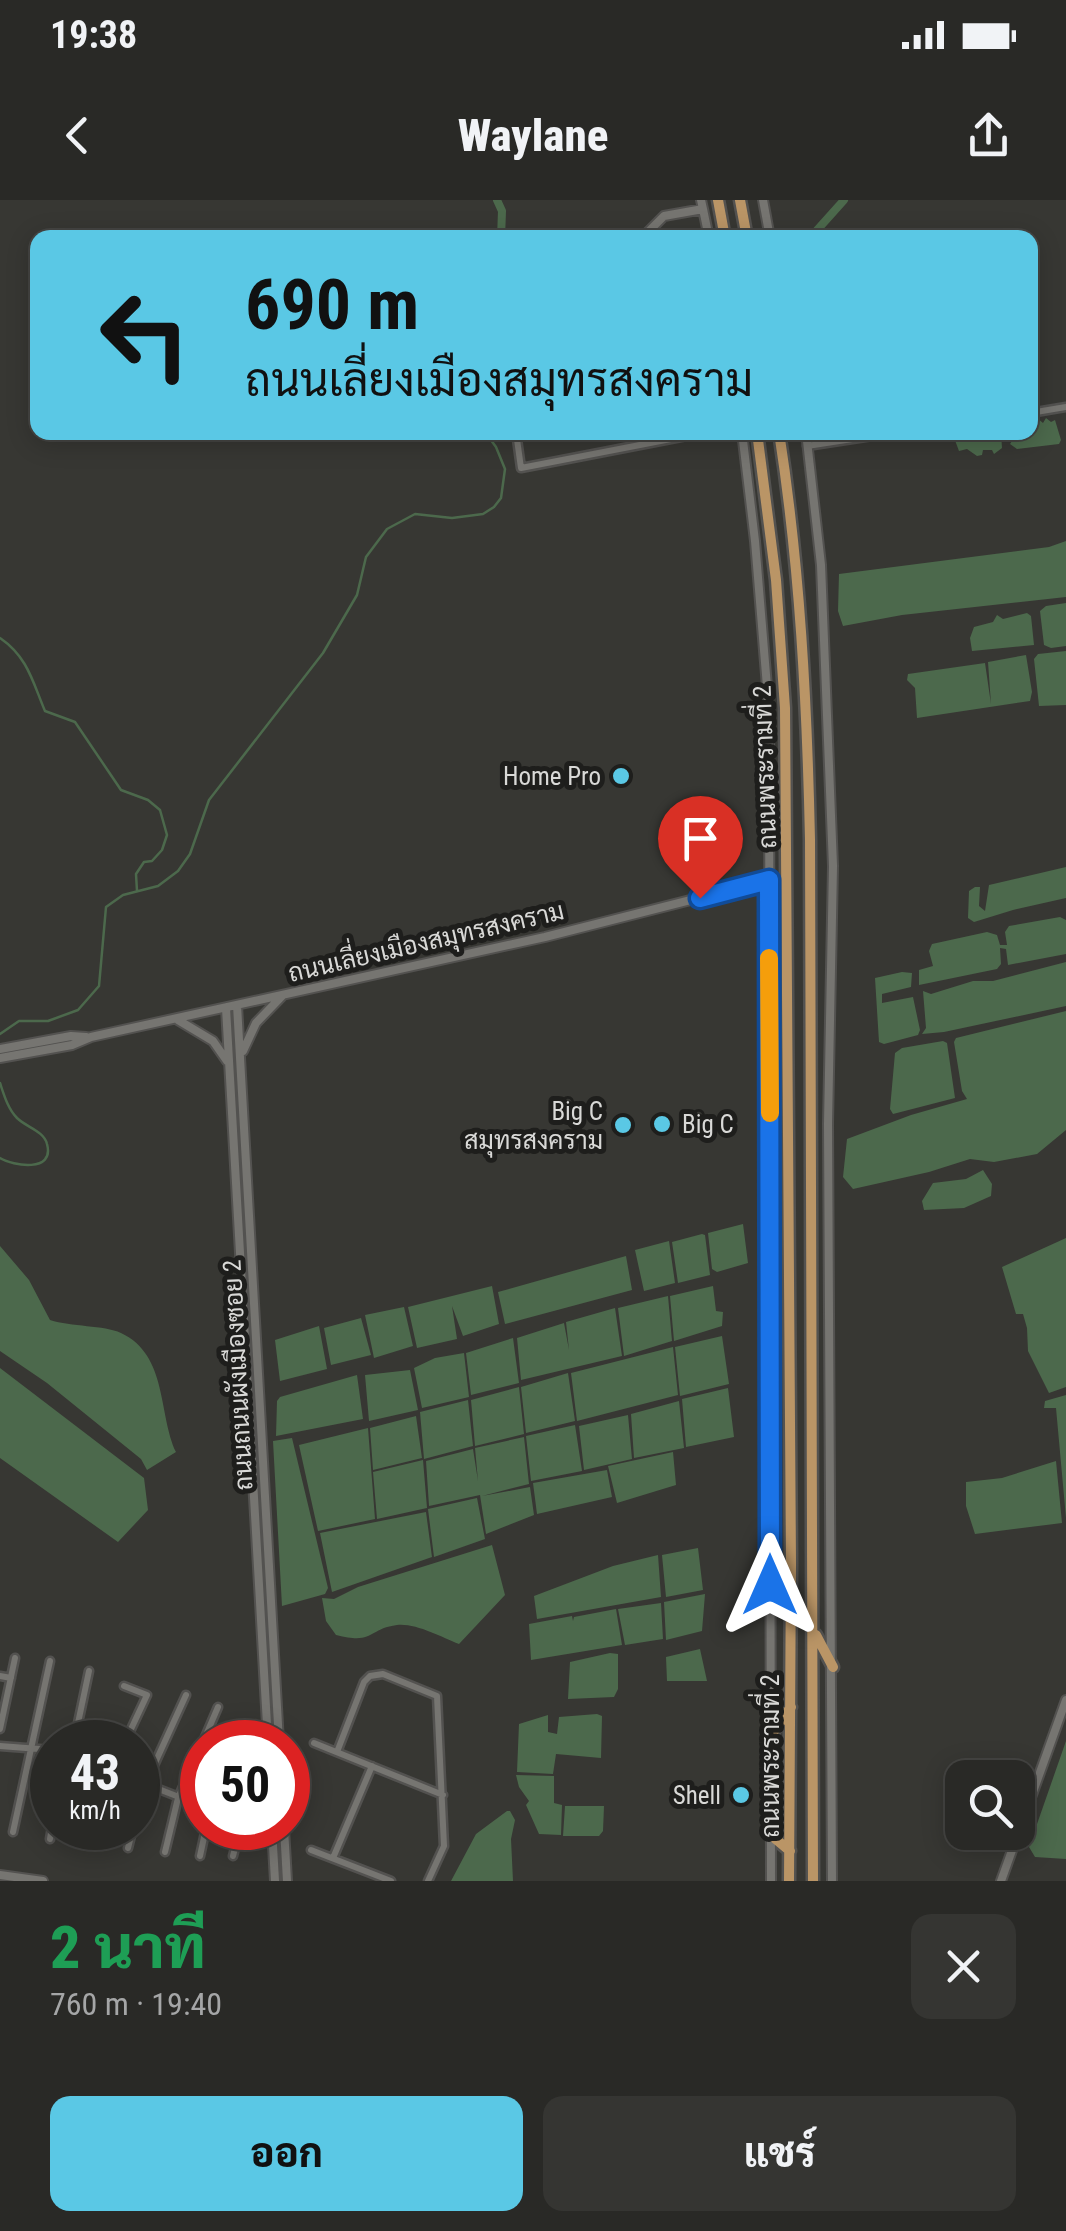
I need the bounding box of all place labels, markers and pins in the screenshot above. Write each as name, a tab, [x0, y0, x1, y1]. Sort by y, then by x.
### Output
place label: Home Pro	[503, 762, 601, 791]
marker: Home Pro	[610, 765, 632, 787]
pin	[658, 796, 743, 899]
place label: Big C สมุทรสงคราม	[464, 1097, 603, 1158]
place label: Big C	[682, 1110, 734, 1139]
marker: Big C	[651, 1113, 673, 1135]
marker: Big C สมุทรสงคราม	[612, 1114, 634, 1136]
place label: Shell	[673, 1781, 721, 1810]
marker: Shell	[730, 1784, 752, 1806]

